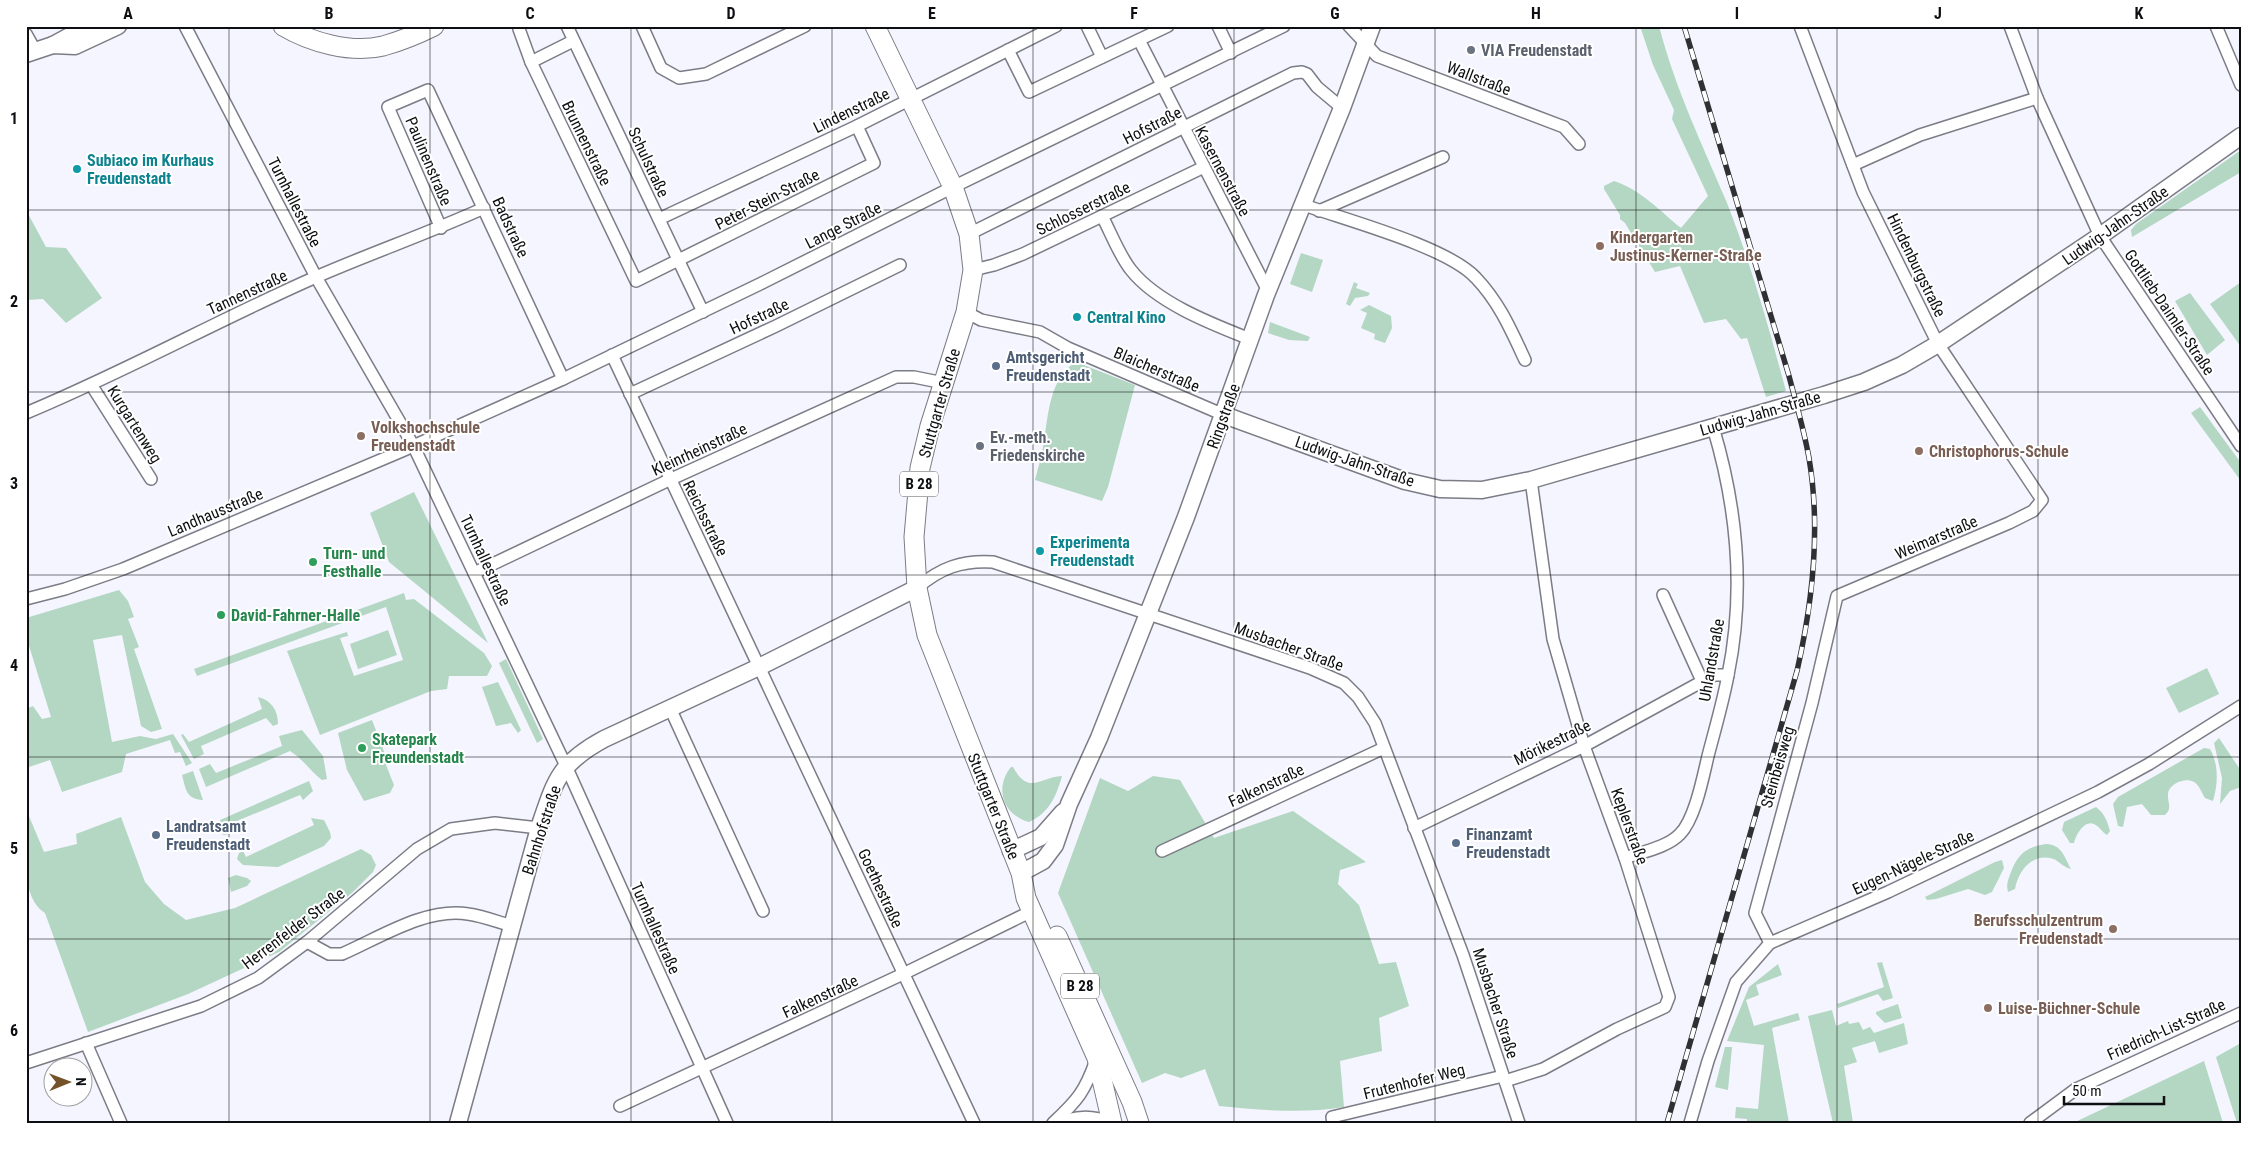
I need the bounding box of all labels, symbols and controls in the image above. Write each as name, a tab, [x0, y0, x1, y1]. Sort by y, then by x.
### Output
text: A	[123, 4, 133, 23]
text: B	[325, 4, 334, 23]
text: C	[525, 4, 535, 23]
text: D	[726, 4, 736, 23]
text: E	[928, 4, 936, 23]
text: F	[1130, 4, 1138, 23]
text: G	[1330, 4, 1340, 23]
text: H	[1531, 4, 1541, 23]
text: I	[1735, 4, 1739, 23]
text: J	[1934, 4, 1942, 23]
text: K	[2135, 4, 2144, 23]
place label: VIA Freudenstadt	[1481, 41, 1592, 60]
marker: VIA Freudenstadt	[1465, 44, 1477, 56]
street label: Wallstraße	[1444, 58, 1514, 99]
street label: Lindenstraße	[810, 84, 892, 137]
street label: Brunnenstraße	[558, 98, 615, 189]
street label: Hofstraße	[1120, 103, 1185, 148]
text: 1	[10, 109, 18, 128]
street label: Paulinenstraße	[401, 114, 456, 208]
street label: Kasernenstraße	[1191, 123, 1254, 219]
street label: Schulstraße	[624, 124, 673, 200]
place label: Subiaco im Kurhaus Freudenstadt	[87, 151, 214, 188]
street label: Turnhallestraße	[264, 154, 325, 250]
marker: Subiaco im Kurhaus Freudenstadt	[71, 163, 83, 175]
street label: Peter-Stein-Straße	[712, 165, 822, 234]
street label: Schlosserstraße	[1033, 178, 1133, 239]
street label: Ludwig-Jahn-Straße	[2059, 182, 2172, 269]
street label: Badstraße	[488, 194, 533, 260]
street label: Lange Straße	[802, 198, 885, 253]
street label: Hindenburgstraße	[1883, 210, 1950, 320]
place label: Kindergarten Justinus-Kerner-Straße	[1610, 228, 1762, 265]
marker: Kindergarten Justinus-Kerner-Straße	[1594, 240, 1606, 252]
street label: Gottlieb-Daimler-Straße	[2121, 246, 2219, 379]
street label: Tannenstraße	[204, 266, 290, 319]
text: 2	[10, 292, 18, 311]
street label: Hofstraße	[727, 295, 792, 338]
place label: Central Kino	[1087, 308, 1166, 327]
marker: Central Kino	[1071, 311, 1083, 323]
street label: Blaicherstraße	[1111, 343, 1203, 396]
street label: Stuttgarter Straße	[915, 346, 964, 460]
place label: Amtsgericht Freudenstadt	[1006, 348, 1090, 385]
marker: Amtsgericht Freudenstadt	[990, 360, 1002, 372]
street label: Ringstraße	[1203, 381, 1244, 451]
street label: Kurgartenweg	[103, 382, 166, 466]
street label: Ludwig-Jahn-Straße	[1698, 387, 1823, 440]
place label: Volkshochschule Freudenstadt	[371, 418, 480, 455]
street label: Kleinrheinstraße	[649, 419, 750, 480]
place label: Ev.-meth. Friedenskirche	[990, 428, 1085, 465]
marker: Volkshochschule Freudenstadt	[355, 430, 367, 442]
street label: Ludwig-Jahn-Straße	[1293, 432, 1417, 491]
marker: Ev.-meth. Friedenskirche	[974, 440, 986, 452]
place label: Christophorus-Schule	[1929, 442, 2069, 461]
marker: Christophorus-Schule	[1913, 445, 1925, 457]
road number: B 28	[900, 472, 938, 496]
text: 3	[10, 474, 18, 493]
street label: Reichsstraße	[679, 477, 732, 559]
street label: Landhausstraße	[165, 484, 266, 541]
street label: Turnhallestraße	[456, 512, 515, 609]
street label: Weimarstraße	[1892, 512, 1980, 563]
place label: Experimenta Freudenstadt	[1050, 533, 1134, 570]
place label: Turn- und Festhalle	[323, 544, 385, 581]
marker: Experimenta Freudenstadt	[1034, 545, 1046, 557]
marker: Turn- und Festhalle	[307, 556, 319, 568]
place label: David-Fahrner-Halle	[231, 606, 360, 625]
marker: David-Fahrner-Halle	[215, 609, 227, 621]
street label: Uhlandstraße	[1695, 617, 1728, 703]
street label: Musbacher Straße	[1232, 618, 1346, 675]
text: 4	[10, 656, 18, 675]
street label: Mörikestraße	[1511, 716, 1594, 769]
street label: Steinbeisweg	[1757, 724, 1798, 810]
place label: Skatepark Freundenstadt	[372, 730, 464, 767]
marker: Skatepark Freundenstadt	[356, 742, 368, 754]
street label: Stuttgarter Straße	[964, 750, 1024, 862]
street label: Falkenstraße	[1225, 760, 1307, 811]
street label: Bahnhofstraße	[518, 783, 565, 877]
street label: Keplerstraße	[1607, 785, 1652, 867]
place label: Landratsamt Freudenstadt	[166, 817, 250, 854]
place label: Finanzamt Freudenstadt	[1466, 825, 1550, 862]
street label: Eugen-Nägele-Straße	[1849, 826, 1977, 899]
marker: Landratsamt Freudenstadt	[150, 829, 162, 841]
marker: Finanzamt Freudenstadt	[1450, 837, 1462, 849]
text: 5	[10, 839, 18, 858]
street label: Goethestraße	[854, 846, 907, 931]
street label: Turnhallestraße	[627, 879, 684, 977]
street label: Herrenfelder Straße	[238, 884, 348, 973]
place label: Berufsschulzentrum Freudenstadt	[1974, 911, 2103, 948]
marker: Berufsschulzentrum Freudenstadt	[2107, 923, 2119, 935]
street label: Musbacher Straße	[1469, 946, 1522, 1061]
street label: Falkenstraße	[779, 971, 861, 1022]
road number: B 28	[1061, 974, 1099, 998]
street label: Friedrich-List-Straße	[2104, 995, 2228, 1064]
place label: Luise-Büchner-Schule	[1998, 999, 2141, 1018]
marker: Luise-Büchner-Schule	[1982, 1002, 1994, 1014]
text: 6	[10, 1021, 18, 1040]
north arrow	[42, 1056, 92, 1106]
street label: Frutenhofer Weg	[1361, 1060, 1467, 1103]
scale bar	[2064, 1074, 2164, 1106]
text: N	[73, 1077, 89, 1086]
text: 50 m	[2072, 1082, 2102, 1100]

